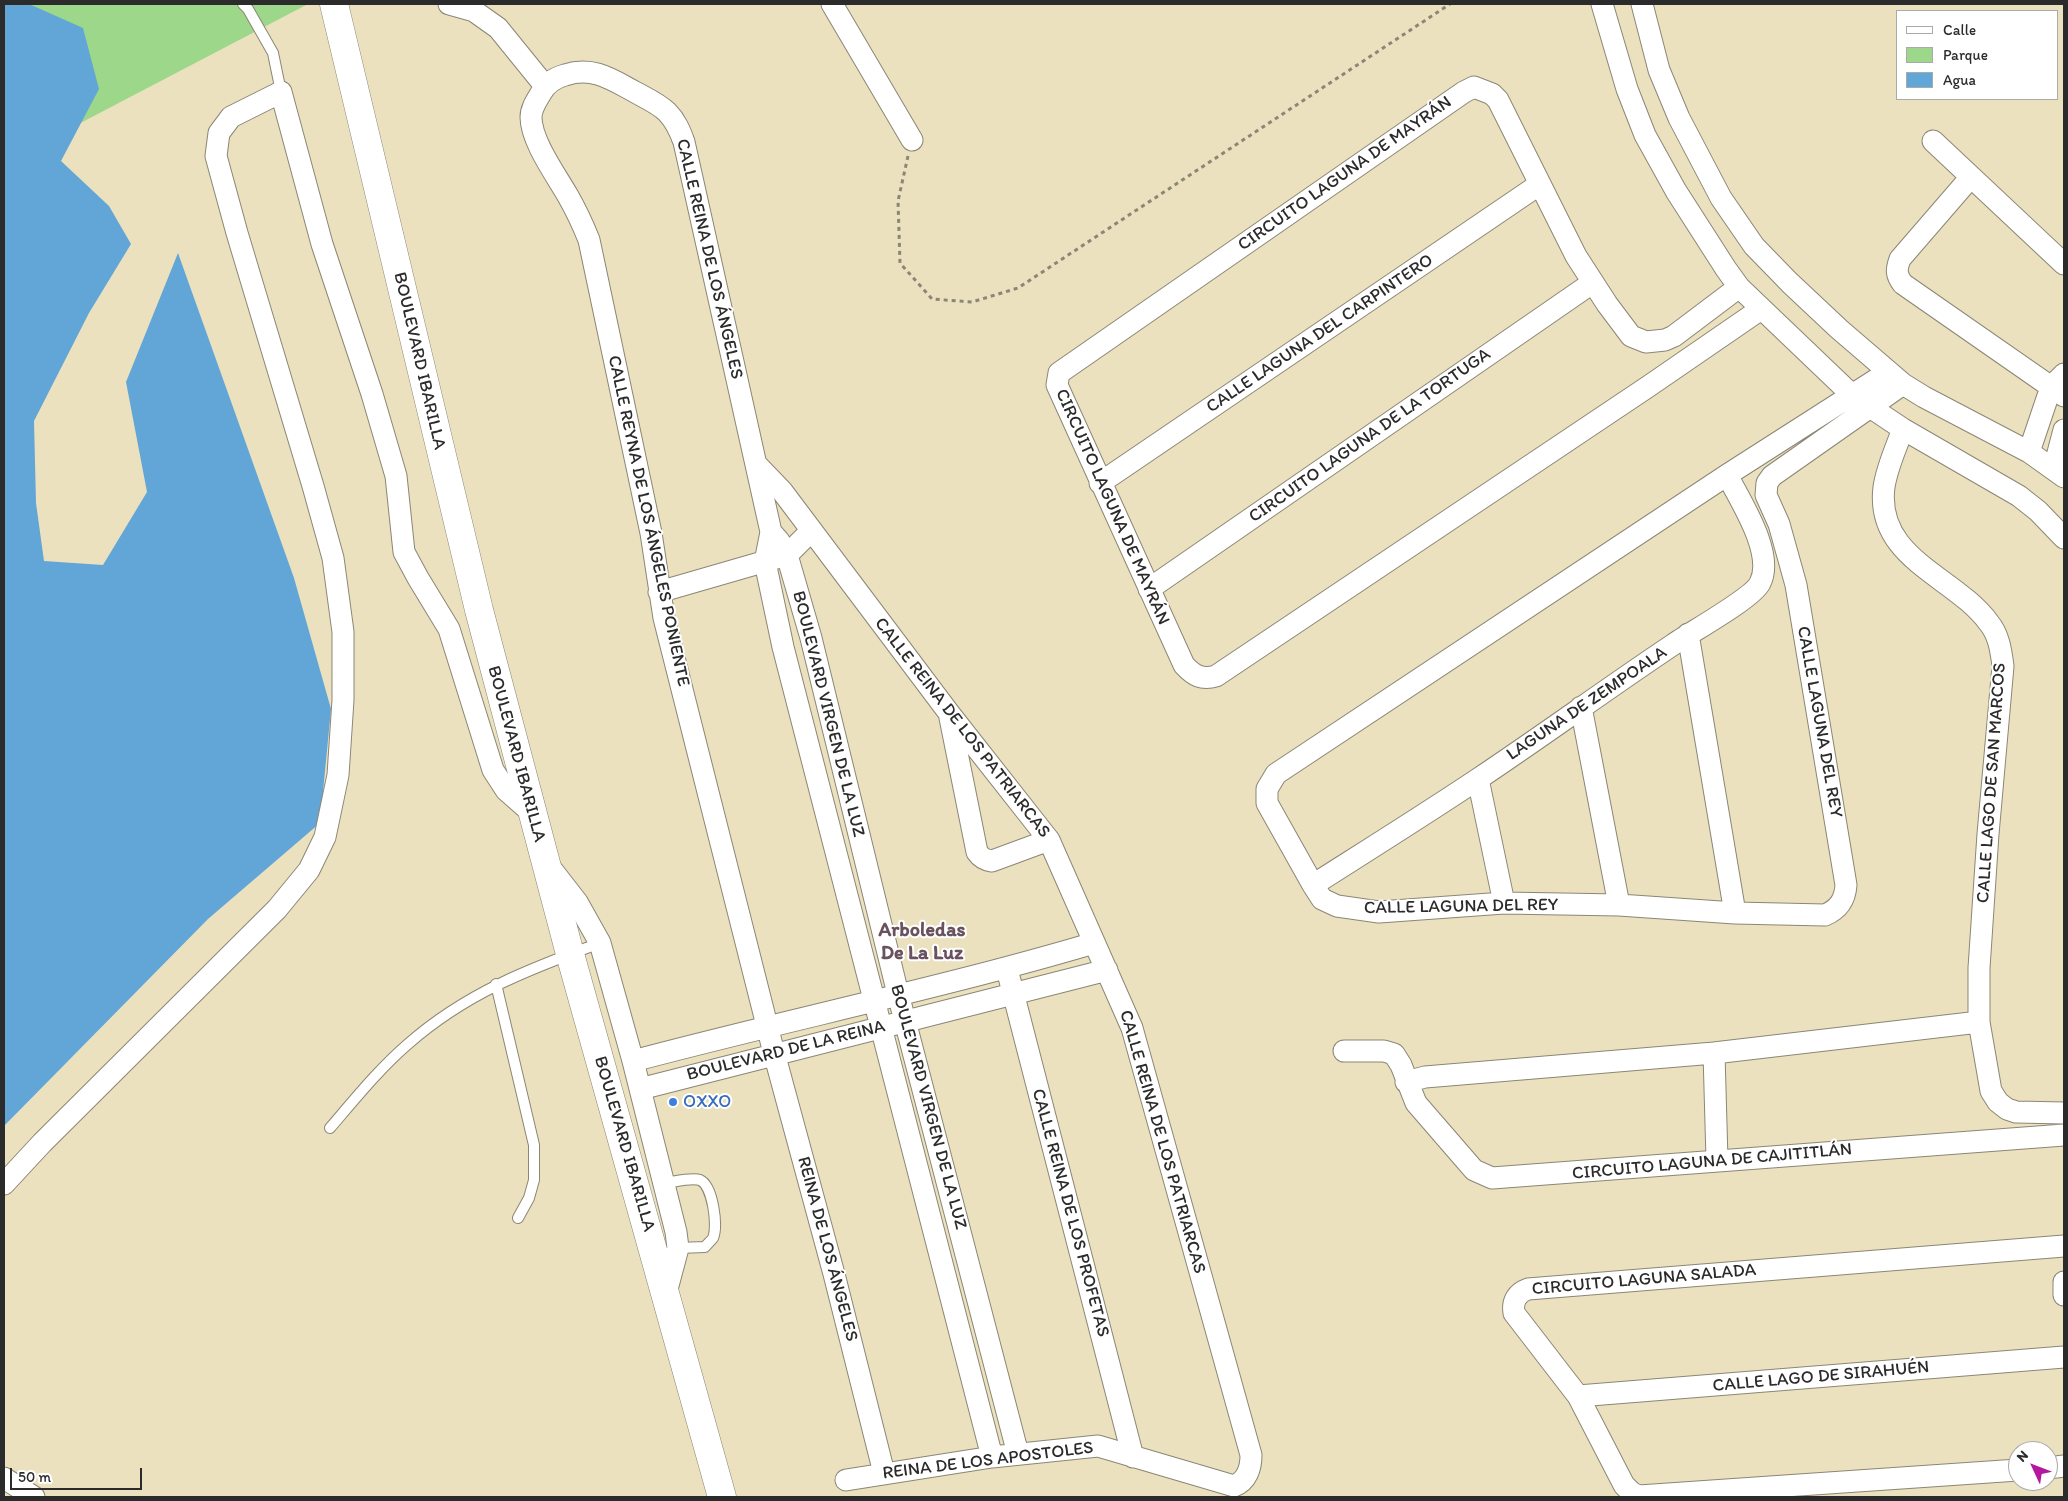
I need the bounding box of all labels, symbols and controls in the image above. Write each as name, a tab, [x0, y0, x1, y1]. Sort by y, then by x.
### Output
legend	[1896, 10, 2058, 100]
text: Calle	[1943, 21, 1976, 39]
text: Parque	[1943, 46, 1988, 64]
text: Agua	[1943, 71, 1976, 89]
street label: CIRCUITO LAGUNA DE MAYRÁN	[1234, 92, 1456, 256]
street label: CALLE REINA DE LOS ÁNGELES	[671, 137, 747, 381]
street label: CALLE LAGUNA DEL CARPINTERO	[1202, 250, 1438, 418]
street label: BOULEVARD IBARILLA	[388, 270, 450, 452]
street label: CIRCUITO LAGUNA DE LA TORTUGA	[1245, 344, 1495, 528]
street label: CALLE REYNA DE LOS ÁNGELES PONIENTE	[602, 354, 694, 688]
street label: CIRCUITO LAGUNA DE MAYRÁN	[1050, 386, 1174, 628]
street label: BOULEVARD VIRGEN DE LA LUZ	[787, 589, 869, 839]
street label: CALLE REINA DE LOS PATRIARCAS	[869, 614, 1055, 842]
street label: CALLE LAGUNA DEL REY	[1792, 625, 1846, 819]
street label: LAGUNA DE ZEMPOALA	[1503, 642, 1671, 766]
street label: CALLE LAGO DE SAN MARCOS	[1973, 662, 2011, 904]
street label: BOULEVARD IBARILLA	[482, 664, 550, 844]
street label: CALLE LAGUNA DEL REY	[1364, 895, 1558, 919]
district label: Arboledas De La Luz	[879, 919, 965, 966]
street label: BOULEVARD VIRGEN DE LA LUZ	[885, 982, 971, 1232]
street label: CALLE REINA DE LOS PATRIARCAS	[1114, 1008, 1210, 1276]
street label: BOULEVARD DE LA REINA	[684, 1016, 888, 1086]
street label: BOULEVARD IBARILLA	[589, 1054, 659, 1234]
street label: CALLE REINA DE LOS PROFETAS	[1026, 1087, 1114, 1339]
place label: OXXO	[683, 1091, 731, 1113]
marker: OXXO	[667, 1096, 679, 1108]
street label: CIRCUITO LAGUNA DE CAJITITLÁN	[1571, 1139, 1853, 1185]
street label: REINA DE LOS ÁNGELES	[792, 1154, 862, 1344]
street label: CIRCUITO LAGUNA SALADA	[1531, 1259, 1757, 1301]
street label: CALLE LAGO DE SIRAHUÉN	[1712, 1357, 1930, 1397]
street label: REINA DE LOS APOSTOLES	[881, 1437, 1095, 1485]
north arrow	[2008, 1441, 2058, 1491]
text: N	[2013, 1447, 2032, 1465]
scale bar	[12, 1458, 145, 1490]
text: 50 m	[18, 1468, 51, 1486]

